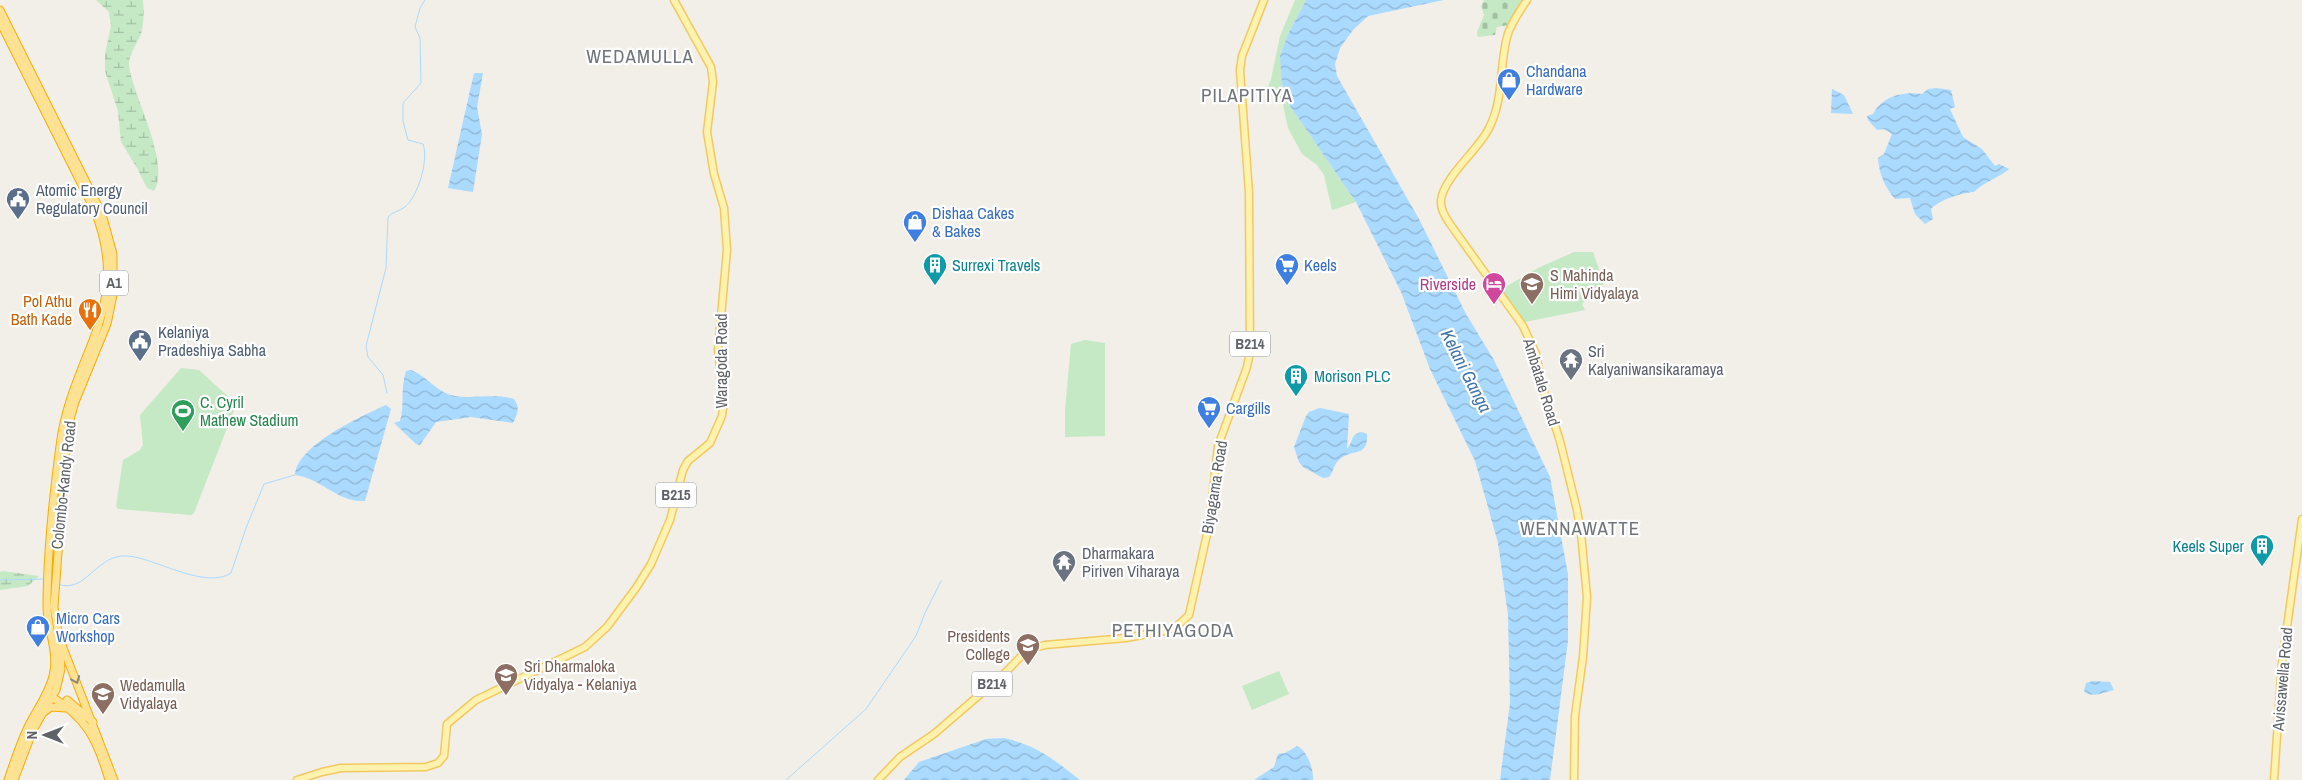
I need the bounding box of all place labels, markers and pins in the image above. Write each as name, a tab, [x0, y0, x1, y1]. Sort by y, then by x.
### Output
place label: Chandana Hardware	[1526, 60, 1587, 100]
shop icon: Chandana Hardware	[1496, 67, 1522, 101]
place label: Atomic Energy Regulatory Council	[35, 179, 148, 219]
public building icon: Atomic Energy Regulatory Council	[5, 186, 31, 220]
place label: Dishaa Cakes & Bakes	[932, 202, 1014, 242]
shop icon: Dishaa Cakes & Bakes	[902, 209, 928, 243]
building icon: Surrexi Travels	[922, 252, 948, 286]
supermarket icon: Keels	[1274, 252, 1300, 286]
place label: Surrexi Travels	[952, 254, 1040, 276]
place label: Keels	[1304, 254, 1337, 276]
place label: S Mahinda Himi Vidyalaya	[1550, 264, 1639, 304]
hotel icon: Riverside	[1481, 271, 1507, 305]
school or university icon: S Mahinda Himi Vidyalaya	[1519, 271, 1545, 305]
place label: Riverside	[1420, 273, 1476, 295]
place label: Pol Athu Bath Kade	[11, 290, 72, 330]
restaurant icon: Pol Athu Bath Kade	[77, 297, 103, 331]
place label: Kelaniya Pradeshiya Sabha	[158, 321, 267, 361]
public building icon: Kelaniya Pradeshiya Sabha	[127, 328, 153, 362]
place label: Sri Kalyaniwansikaramaya	[1588, 340, 1724, 380]
temple icon: Sri Kalyaniwansikaramaya	[1558, 347, 1584, 381]
building icon: Morison PLC	[1283, 363, 1309, 397]
place label: Morison PLC	[1314, 365, 1391, 387]
place label: C. Cyril Mathew Stadium	[200, 391, 298, 431]
supermarket icon: Cargills	[1196, 395, 1222, 429]
place label: Cargills	[1226, 397, 1270, 419]
sports icon: C. Cyril Mathew Stadium	[170, 398, 196, 432]
building icon: Keels Super	[2249, 533, 2275, 567]
place label: Keels Super	[2173, 535, 2245, 557]
place label: Dharmakara Piriven Viharaya	[1082, 542, 1180, 582]
temple icon: Dharmakara Piriven Viharaya	[1051, 549, 1077, 583]
place label: Micro Cars Workshop	[56, 607, 120, 647]
shop icon: Micro Cars Workshop	[25, 614, 51, 648]
place label: Presidents College	[947, 625, 1010, 665]
school or university icon: Presidents College	[1015, 632, 1041, 666]
place label: Sri Dharmaloka Vidyalya - Kelaniya	[524, 655, 638, 695]
school or university icon: Sri Dharmaloka Vidyalya - Kelaniya	[493, 662, 519, 696]
place label: Wedamulla Vidyalaya	[120, 674, 186, 714]
school or university icon: Wedamulla Vidyalaya	[90, 681, 116, 715]

